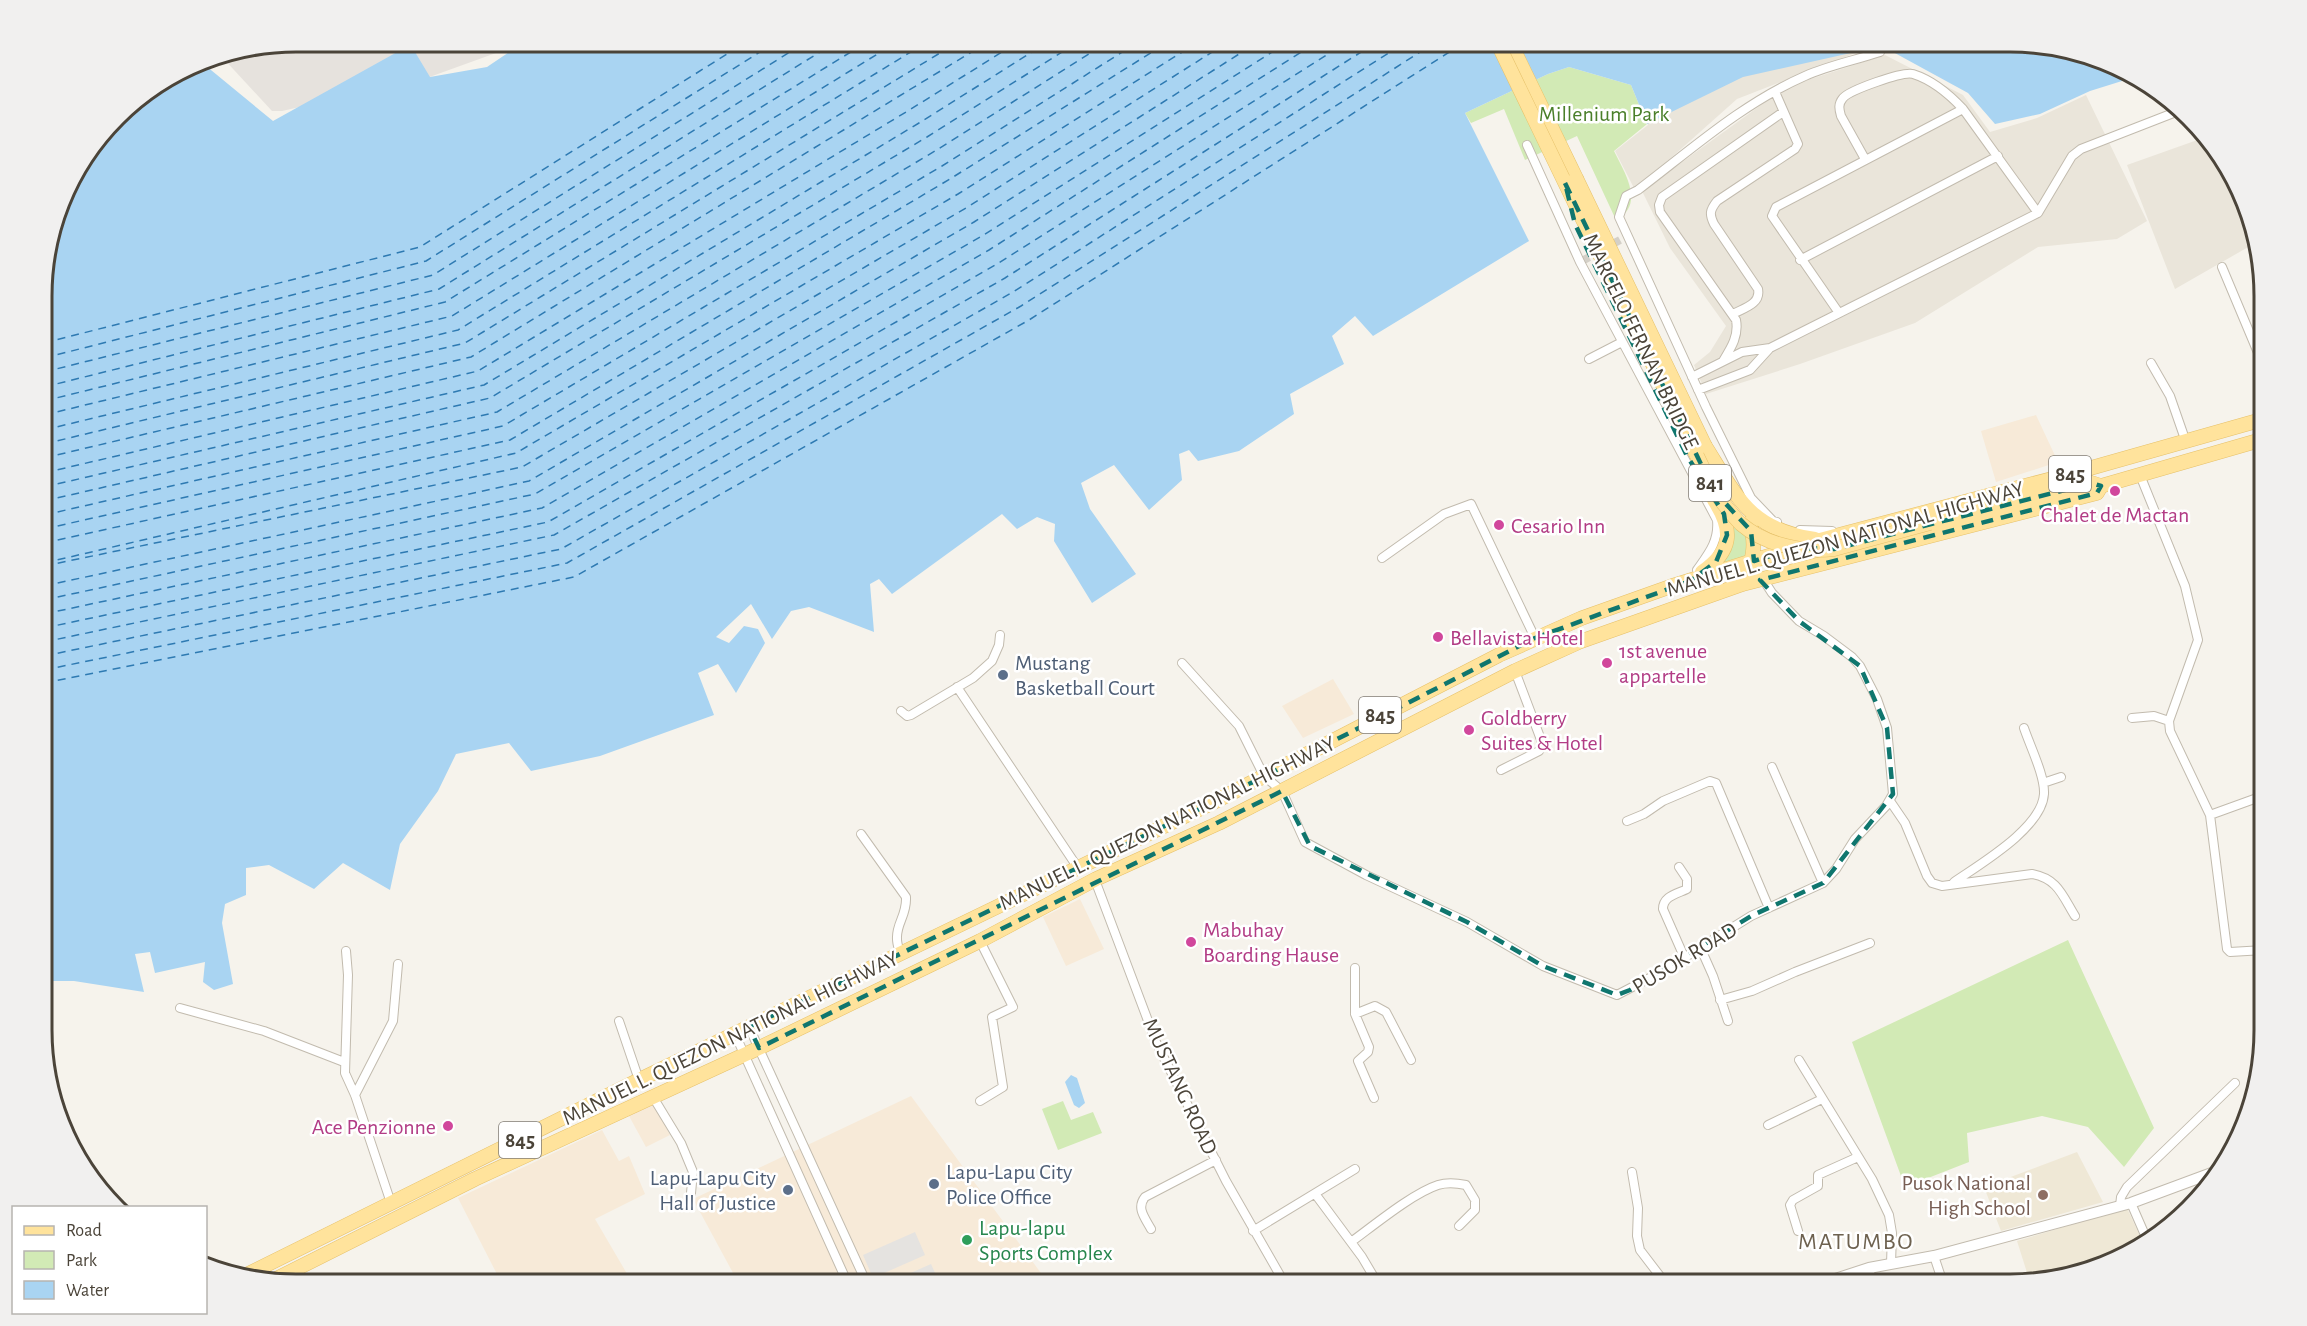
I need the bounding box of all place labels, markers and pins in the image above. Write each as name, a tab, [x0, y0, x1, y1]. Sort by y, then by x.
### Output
marker: Chalet de Mactan	[2108, 484, 2122, 498]
place label: Chalet de Mactan	[2041, 504, 2189, 526]
place label: Cesario Inn	[1511, 515, 1605, 537]
marker: Cesario Inn	[1492, 518, 1506, 532]
place label: Bellavista Hotel	[1450, 627, 1584, 649]
marker: Bellavista Hotel	[1431, 630, 1445, 644]
place label: 1st avenue appartelle	[1619, 640, 1707, 687]
place label: Mustang Basketball Court	[1015, 652, 1155, 699]
marker: 1st avenue appartelle	[1600, 656, 1614, 670]
marker: Mustang Basketball Court	[996, 668, 1010, 682]
place label: Goldberry Suites & Hotel	[1481, 707, 1603, 754]
marker: Goldberry Suites & Hotel	[1462, 723, 1476, 737]
place label: Mabuhay Boarding Hause	[1203, 919, 1339, 966]
marker: Mabuhay Boarding Hause	[1184, 935, 1198, 949]
place label: Ace Penzionne	[312, 1116, 436, 1138]
marker: Ace Penzionne	[441, 1119, 455, 1133]
place label: Lapu-Lapu City Police Office	[946, 1161, 1073, 1208]
place label: Lapu-Lapu City Hall of Justice	[650, 1167, 777, 1214]
place label: Pusok National High School	[1901, 1172, 2031, 1219]
marker: Lapu-Lapu City Police Office	[927, 1177, 941, 1191]
marker: Lapu-Lapu City Hall of Justice	[781, 1183, 795, 1197]
marker: Pusok National High School	[2036, 1188, 2050, 1202]
place label: Lapu-lapu Sports Complex	[979, 1217, 1113, 1264]
marker: Lapu-lapu Sports Complex	[960, 1233, 974, 1247]

